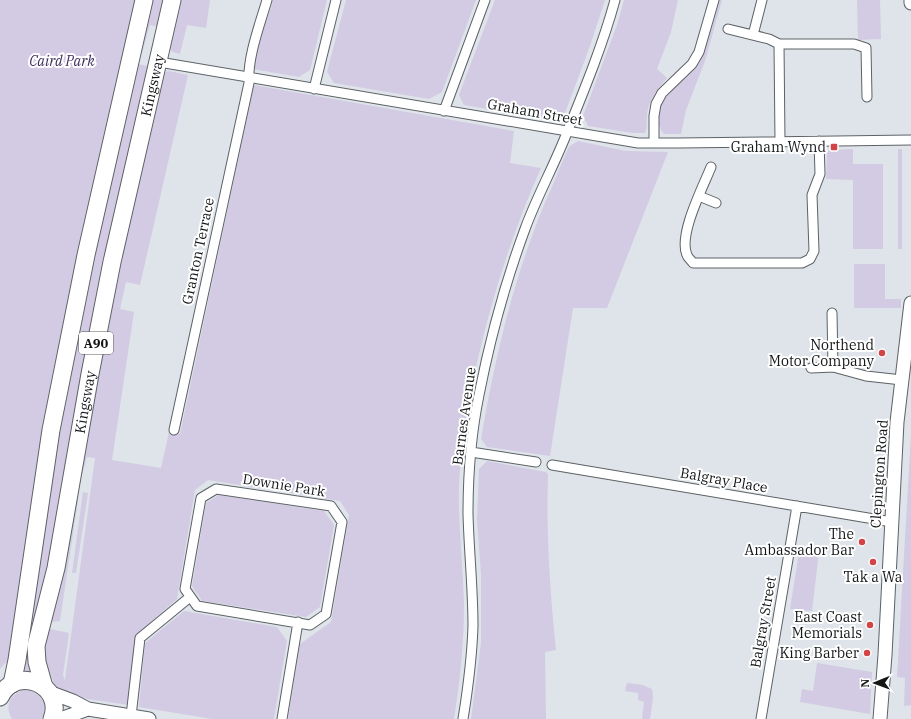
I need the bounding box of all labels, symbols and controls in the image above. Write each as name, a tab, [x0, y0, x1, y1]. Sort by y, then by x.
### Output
park label: Caird Park	[29, 52, 95, 70]
street label: Kingsway	[137, 52, 168, 118]
street label: Graham Street	[486, 95, 584, 129]
place label: Graham Wynd	[731, 138, 826, 156]
marker: Graham Wynd	[829, 142, 839, 152]
street label: Granton Terrace	[178, 196, 218, 306]
road number: A90	[79, 332, 113, 354]
place label: Northend Motor Company	[769, 336, 875, 370]
marker: Northend Motor Company	[877, 348, 887, 358]
street label: Barnes Avenue	[448, 366, 480, 466]
street label: Kingsway	[71, 369, 100, 435]
street label: Clepington Road	[866, 419, 892, 529]
street label: Balgray Place	[679, 463, 769, 497]
street label: Downie Park	[241, 470, 327, 501]
place label: The Ambassador Bar	[745, 525, 855, 559]
marker: The Ambassador Bar	[857, 537, 867, 547]
marker: Tak a Wa	[868, 557, 878, 567]
place label: Tak a Wa	[844, 568, 903, 586]
street label: Balgray Street	[746, 575, 780, 669]
place label: East Coast Memorials	[792, 608, 862, 642]
marker: East Coast Memorials	[865, 620, 875, 630]
place label: King Barber	[779, 644, 860, 662]
marker: King Barber	[862, 648, 872, 658]
north arrow	[855, 663, 895, 703]
text: N	[858, 678, 872, 688]

